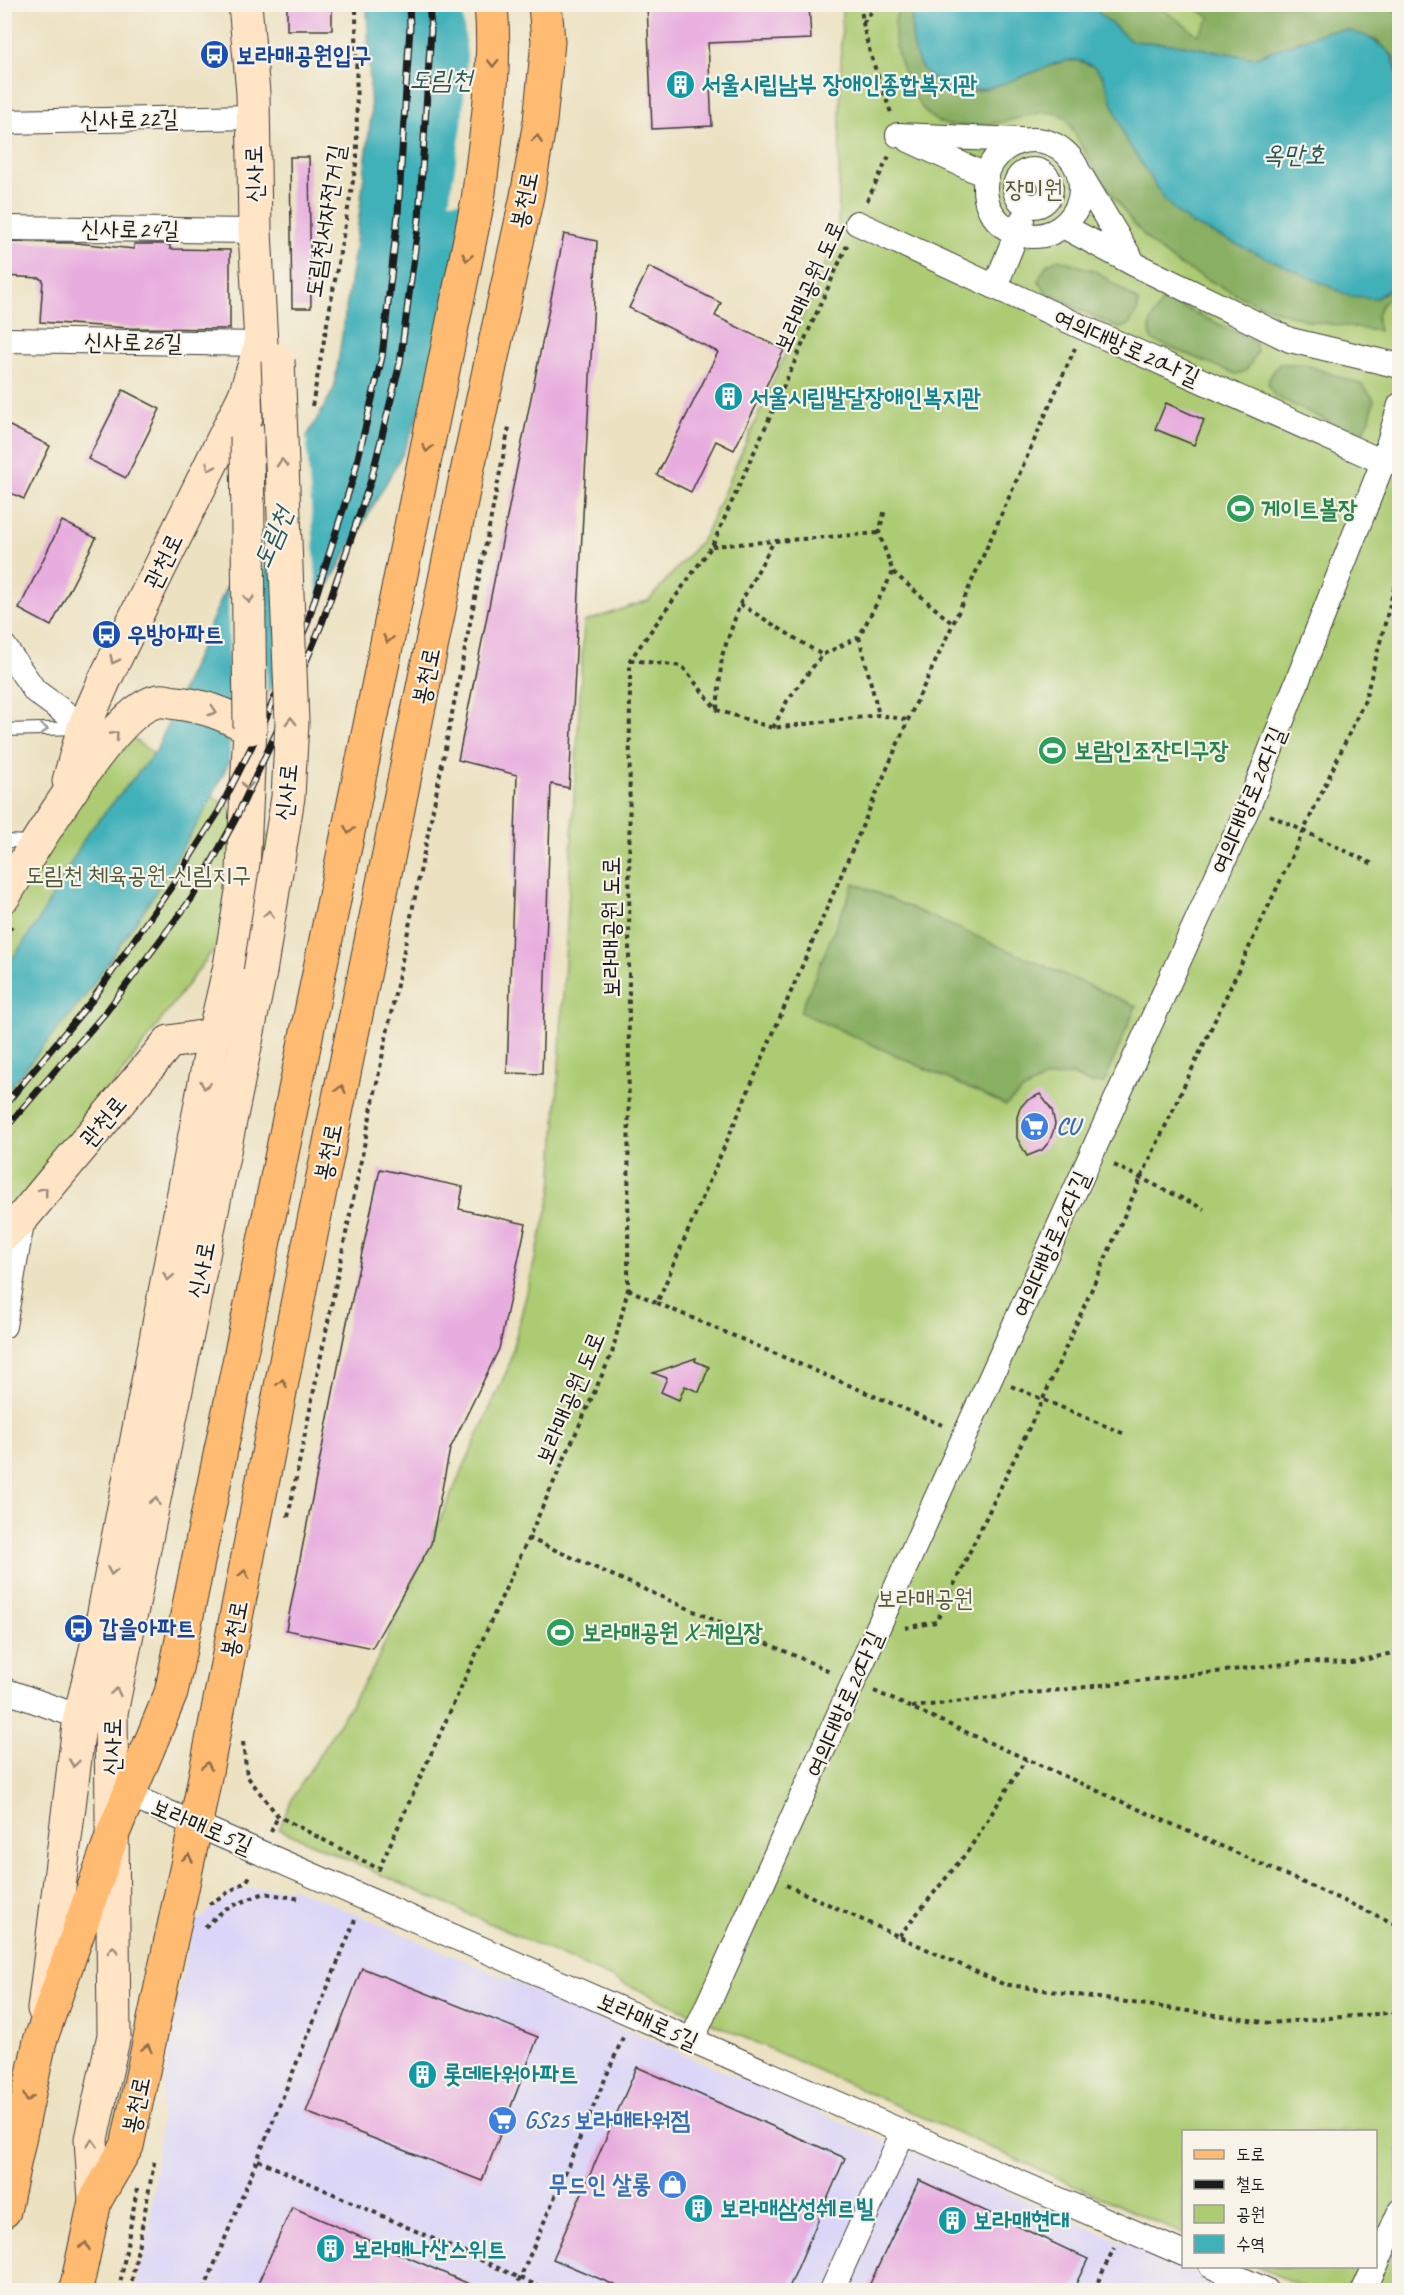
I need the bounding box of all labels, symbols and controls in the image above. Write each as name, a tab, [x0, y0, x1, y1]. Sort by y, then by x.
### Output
bus stop icon: 보라매공원입구	[199, 39, 231, 71]
place label: 보라매공원입구	[236, 40, 371, 70]
one-way arrow	[486, 58, 499, 67]
water label: 도림천	[410, 63, 475, 96]
building icon: 서울시립남부 장애인종합복지관	[664, 68, 696, 100]
place label: 서울시립남부 장애인종합복지관	[701, 69, 978, 99]
street label: 신사로22길	[79, 103, 179, 135]
one-way arrow	[530, 134, 542, 143]
water label: 옥만호	[1263, 138, 1325, 171]
street label: 도림천서자전거길	[298, 142, 352, 300]
street label: 신사로	[238, 145, 270, 203]
street label: 봉천로	[503, 169, 545, 231]
park label: 장미원	[1005, 174, 1063, 204]
street label: 신사로24길	[80, 213, 180, 245]
street label: 보라매공원 도로	[767, 215, 851, 357]
one-way arrow	[461, 252, 474, 262]
street label: 여의대방로20나길	[1049, 301, 1205, 393]
street label: 신사로26길	[83, 326, 183, 358]
building icon: 서울시립발달장애인복지관	[712, 381, 744, 413]
place label: 서울시립발달장애인복지관	[749, 382, 981, 412]
one-way arrow	[421, 443, 434, 453]
one-way arrow	[275, 459, 288, 468]
one-way arrow	[205, 460, 217, 471]
sports icon: 게이트볼장	[1224, 493, 1256, 525]
place label: 게이트볼장	[1261, 494, 1358, 524]
water label: 도림천	[245, 499, 301, 573]
street label: 관천로	[137, 528, 189, 594]
one-way arrow	[243, 595, 255, 604]
bus stop icon: 우방아파트	[90, 618, 122, 650]
place label: 우방아파트	[127, 619, 224, 649]
one-way arrow	[382, 634, 395, 644]
street label: 봉천로	[405, 645, 447, 707]
one-way arrow	[110, 654, 121, 665]
one-way arrow	[208, 703, 218, 716]
one-way arrow	[285, 716, 298, 725]
street label: 여의대방로20다길	[1204, 722, 1292, 878]
one-way arrow	[40, 723, 49, 736]
one-way arrow	[107, 731, 118, 742]
sports icon: 보람인조잔디구장	[1037, 734, 1069, 766]
place label: 보람인조잔디구장	[1074, 735, 1229, 765]
street label: 신사로	[268, 762, 304, 822]
one-way arrow	[241, 782, 254, 791]
one-way arrow	[343, 825, 356, 835]
street label: 보라매공원 도로	[596, 857, 626, 998]
park label: 도림천 체육공원-신림지구	[25, 860, 251, 890]
one-way arrow	[262, 910, 275, 920]
one-way arrow	[199, 1080, 212, 1090]
one-way arrow	[334, 1084, 347, 1094]
street label: 관천로	[73, 1089, 133, 1153]
supermarket icon: CU	[1019, 1110, 1051, 1142]
place label: CU	[1056, 1111, 1084, 1141]
street label: 봉천로	[307, 1121, 349, 1183]
street label: 여의대방로20다길	[1005, 1166, 1097, 1322]
one-way arrow	[37, 1187, 48, 1198]
street label: 신사로	[181, 1239, 221, 1301]
one-way arrow	[162, 1271, 175, 1281]
street label: 보라매공원 도로	[529, 1327, 611, 1469]
one-way arrow	[275, 1378, 288, 1388]
one-way arrow	[148, 1497, 161, 1507]
one-way arrow	[106, 1566, 119, 1576]
one-way arrow	[237, 1570, 250, 1580]
park label: 보라매공원	[877, 1583, 973, 1613]
street label: 봉천로	[214, 1598, 254, 1660]
bus stop icon: 갑을아파트	[62, 1612, 94, 1644]
place label: 갑을아파트	[99, 1613, 196, 1643]
sports icon: 보라매공원 X-게임장	[545, 1616, 577, 1648]
place label: 보라매공원 X-게임장	[582, 1617, 763, 1647]
street label: 여의대방로20다길	[798, 1626, 890, 1782]
one-way arrow	[109, 1688, 122, 1698]
street label: 신사로	[96, 1718, 128, 1776]
one-way arrow	[69, 1758, 81, 1767]
one-way arrow	[200, 1761, 213, 1771]
street label: 보라매로5길	[147, 1791, 257, 1861]
one-way arrow	[181, 1853, 194, 1863]
one-way arrow	[107, 1945, 119, 1954]
street label: 보라매로5길	[593, 1985, 703, 2057]
one-way arrow	[140, 2044, 153, 2054]
building icon: 롯데타워아파트	[406, 2058, 438, 2090]
place label: 롯데타워아파트	[443, 2059, 578, 2089]
street label: 봉천로	[115, 2074, 157, 2136]
one-way arrow	[22, 2093, 35, 2103]
supermarket icon: GS25 보라매타워점	[487, 2104, 519, 2136]
place label: GS25 보라매타워점	[524, 2105, 690, 2135]
legend	[1182, 2130, 1377, 2268]
one-way arrow	[86, 2138, 99, 2147]
text: 도로	[1236, 2143, 1265, 2165]
shop icon: 무드인 살롱	[656, 2168, 688, 2200]
place label: 무드인 살롱	[549, 2169, 651, 2199]
text: 철도	[1236, 2173, 1265, 2195]
building icon: 보라매삼성쉐르빌	[683, 2192, 715, 2224]
place label: 보라매삼성쉐르빌	[720, 2193, 875, 2223]
text: 공원	[1236, 2203, 1265, 2225]
building icon: 보라매현대	[936, 2204, 968, 2236]
place label: 보라매현대	[973, 2205, 1070, 2235]
building icon: 보라매나산스위트	[315, 2233, 347, 2265]
text: 수역	[1236, 2233, 1265, 2255]
place label: 보라매나산스위트	[352, 2234, 507, 2264]
one-way arrow	[78, 2241, 91, 2251]

